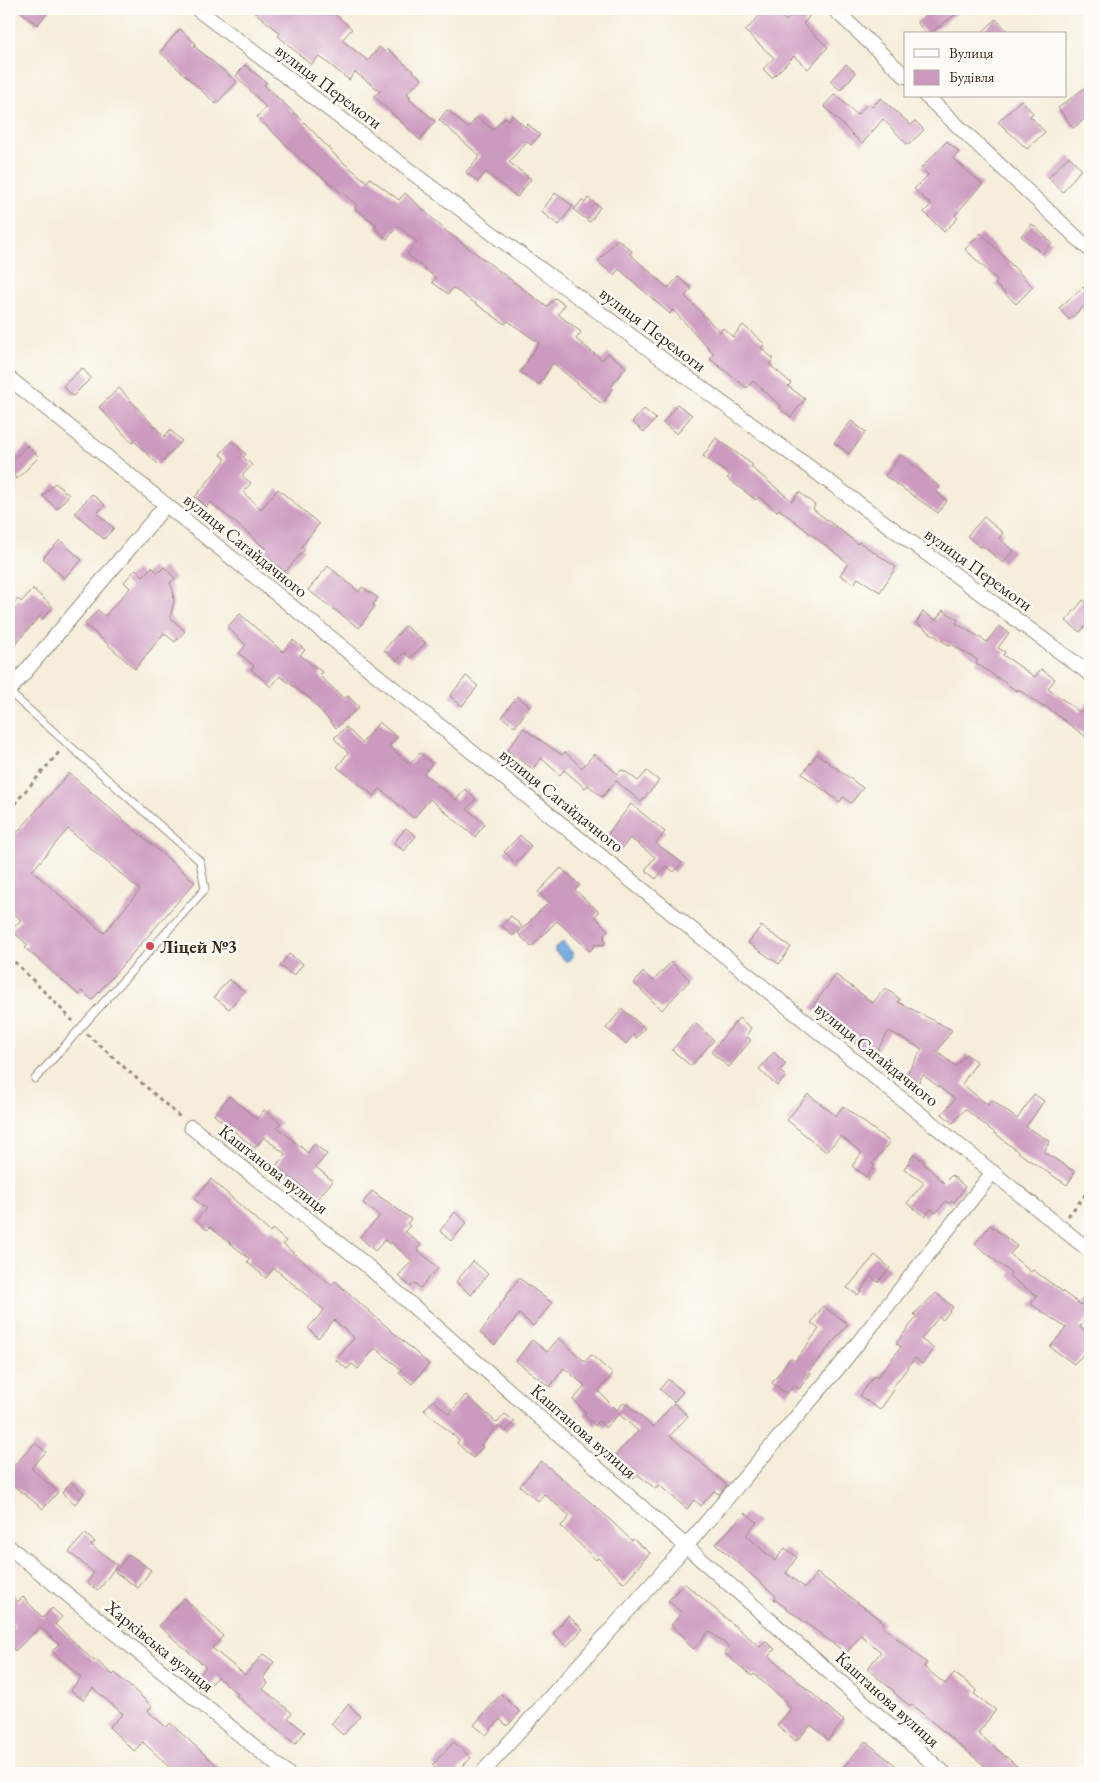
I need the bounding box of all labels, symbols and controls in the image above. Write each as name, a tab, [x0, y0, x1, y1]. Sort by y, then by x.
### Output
legend	[904, 32, 1066, 98]
street label: вулиця Перемоги	[271, 38, 387, 134]
text: Вулиця	[949, 43, 994, 62]
text: Будівля	[949, 67, 995, 86]
street label: вулиця Перемоги	[595, 281, 711, 377]
street label: вулиця Сагайдачного	[179, 488, 313, 602]
street label: вулиця Перемоги	[920, 522, 1038, 616]
street label: вулиця Сагайдачного	[495, 743, 629, 857]
place label: Ліцей №3	[160, 935, 237, 958]
marker: Ліцей №3	[144, 940, 156, 952]
street label: вулиця Сагайдачного	[810, 997, 944, 1111]
street label: Каштанова вулиця	[214, 1119, 334, 1219]
street label: Каштанова вулиця	[526, 1379, 642, 1483]
street label: Харківська вулиця	[100, 1594, 219, 1697]
street label: Каштанова вулиця	[831, 1646, 945, 1752]

